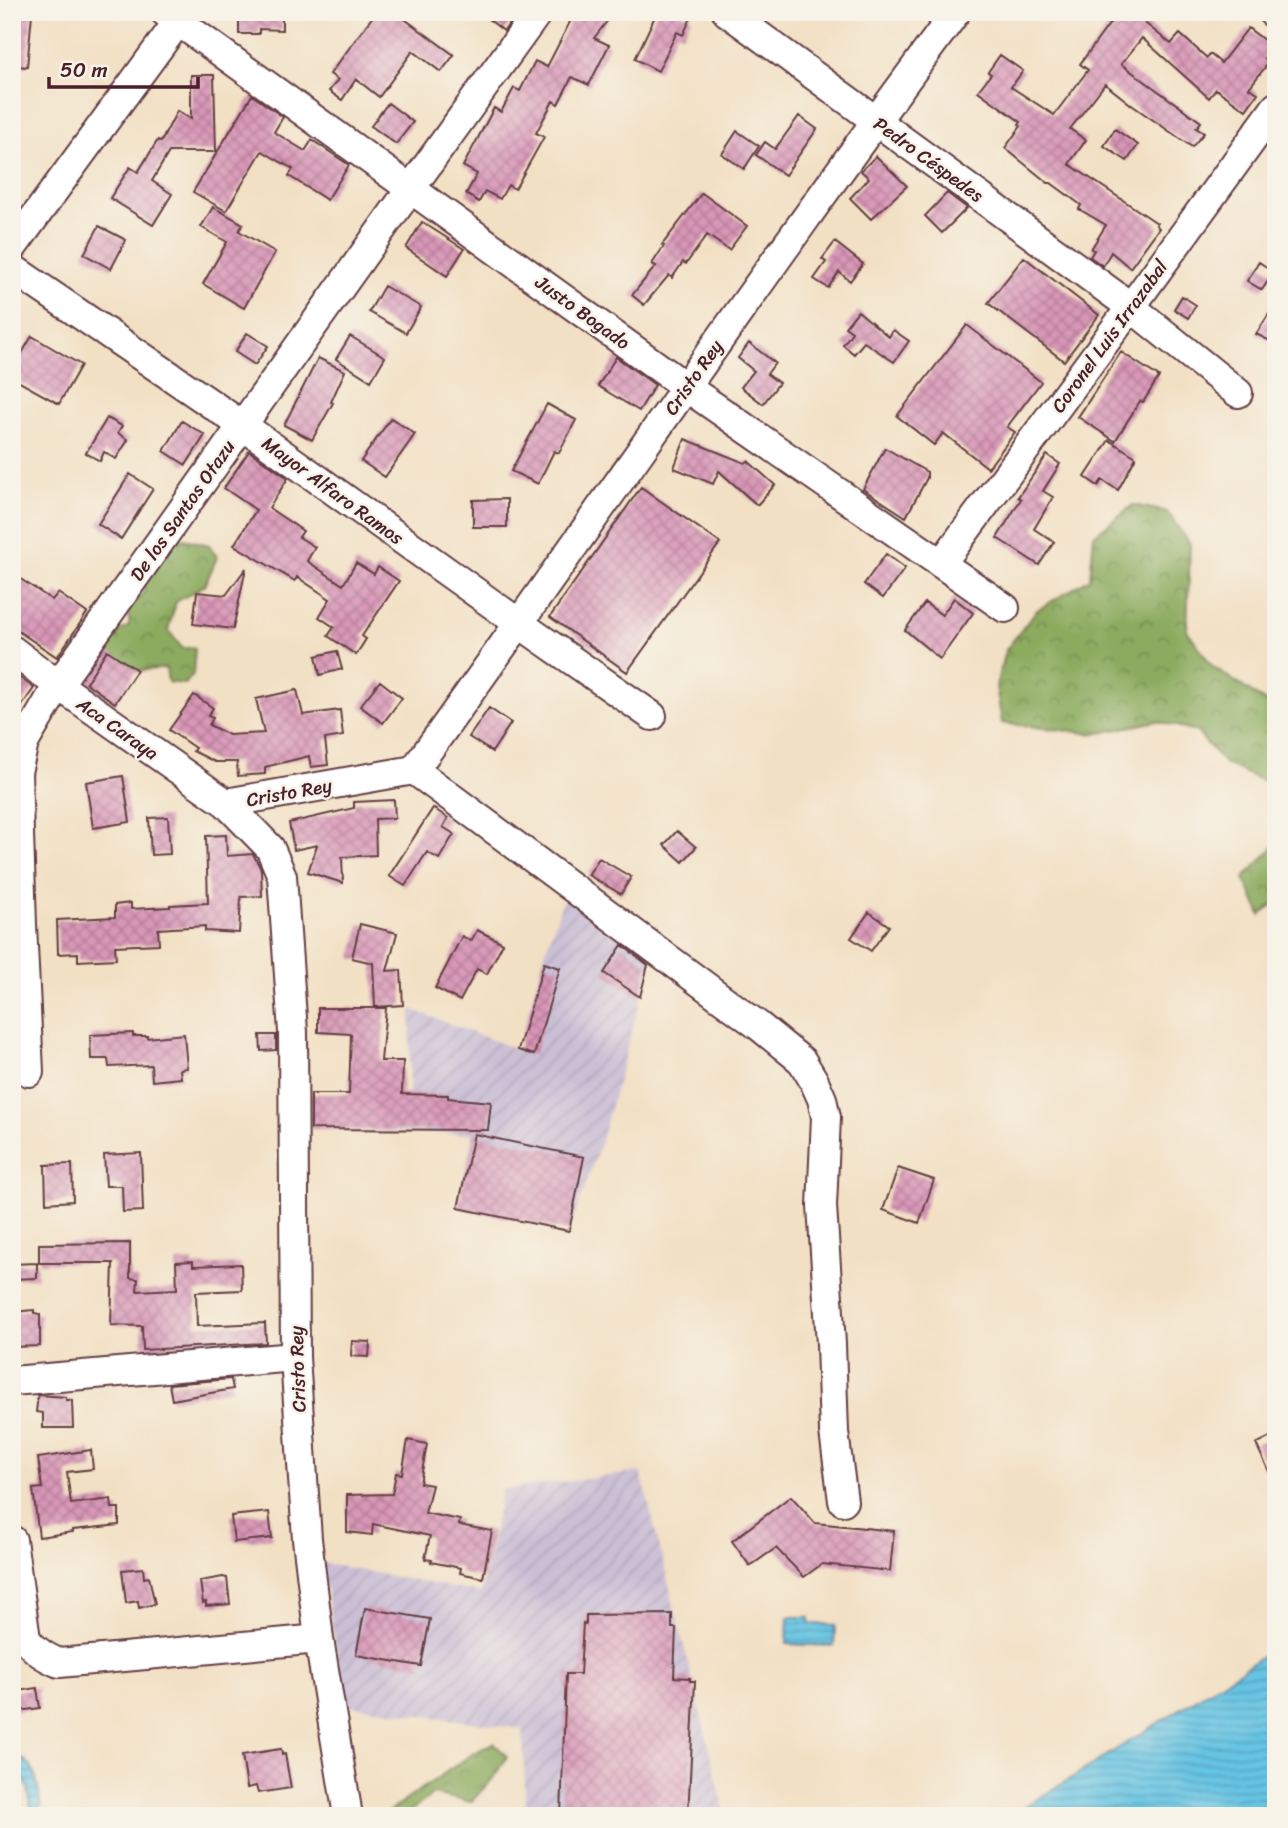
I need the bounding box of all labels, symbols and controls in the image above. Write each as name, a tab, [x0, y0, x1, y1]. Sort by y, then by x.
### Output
scale bar	[49, 46, 198, 90]
text: 50 m	[60, 51, 108, 89]
street label: Pedro Céspedes	[866, 108, 991, 211]
street label: Coronel Luis Irrazabal	[1042, 252, 1177, 420]
street label: Justo Bogado	[527, 266, 638, 359]
street label: Cristo Rey	[655, 332, 732, 422]
street label: Mayor Alfaro Ramos	[255, 427, 411, 554]
street label: De los Santos Otazu	[121, 432, 244, 588]
street label: Aca Caraya	[69, 687, 166, 769]
street label: Cristo Rey	[244, 769, 335, 816]
street label: Cristo Rey	[279, 1325, 315, 1413]

